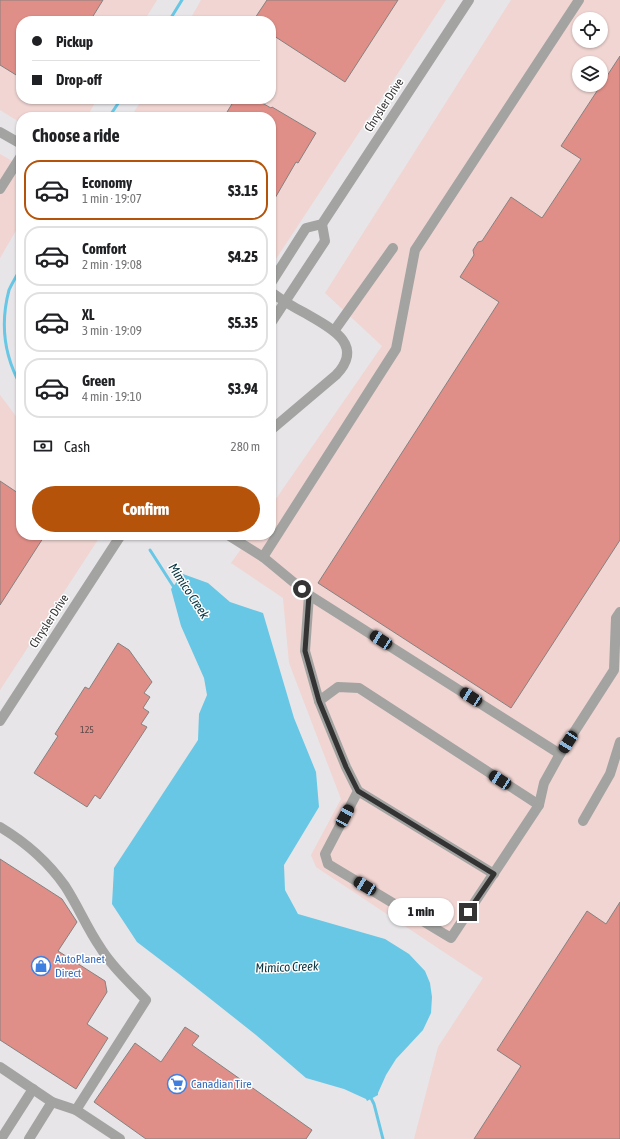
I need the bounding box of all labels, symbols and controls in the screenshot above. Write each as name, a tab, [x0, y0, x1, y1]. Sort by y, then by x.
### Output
map controls	[572, 12, 608, 92]
button: locate	[572, 12, 608, 48]
text: Pickup	[56, 33, 93, 50]
button: layers	[572, 56, 608, 92]
text: Drop-off	[56, 71, 102, 88]
street label: Chrysler Drive	[362, 76, 406, 134]
text: Choose a ride	[32, 125, 120, 146]
icon: car	[34, 172, 70, 208]
text: Economy	[82, 174, 132, 191]
text: $3.15	[228, 182, 258, 199]
text: 1 min · 19:07	[82, 191, 142, 206]
icon: car	[34, 238, 70, 274]
text: Comfort	[82, 240, 126, 257]
text: $4.25	[228, 248, 258, 265]
text: 2 min · 19:08	[82, 257, 142, 272]
icon: car	[34, 304, 70, 340]
text: XL	[82, 306, 95, 323]
text: $5.35	[228, 314, 258, 331]
text: 3 min · 19:09	[82, 323, 142, 338]
icon: car	[34, 370, 70, 406]
text: Green	[82, 372, 115, 389]
text: $3.94	[228, 380, 258, 397]
text: 4 min · 19:10	[82, 389, 142, 404]
icon: cash	[32, 435, 54, 457]
text: Cash	[64, 438, 90, 455]
text: 280 m	[231, 439, 260, 454]
button: Confirm	[32, 486, 260, 532]
water label: Mimico Creek	[165, 560, 213, 622]
route start	[293, 580, 311, 598]
street label: Chrysler Drive	[27, 592, 71, 650]
car	[368, 628, 394, 652]
car	[458, 685, 484, 709]
house number: 125	[80, 724, 94, 735]
car	[556, 729, 580, 755]
car	[487, 768, 513, 792]
car	[334, 803, 356, 829]
car	[352, 875, 378, 897]
callout: 1 min	[388, 898, 454, 926]
route end	[459, 903, 477, 921]
text: 1 min	[408, 904, 434, 919]
place label: AutoPlanet Direct	[55, 952, 106, 980]
shop icon: AutoPlanet Direct	[30, 955, 52, 977]
water label: Mimico Creek	[255, 958, 319, 976]
supermarket icon: Canadian Tire	[166, 1073, 188, 1095]
place label: Canadian Tire	[191, 1077, 252, 1091]

